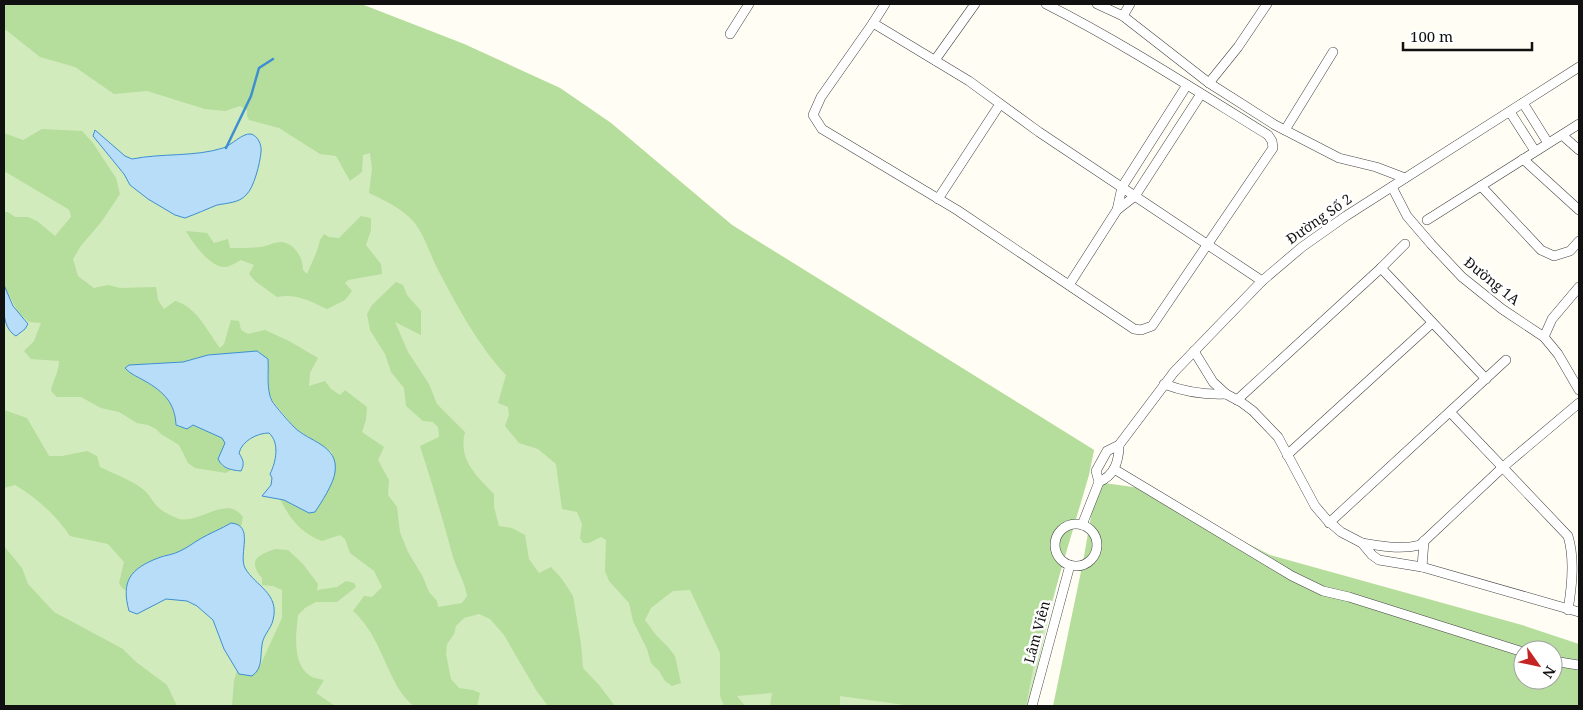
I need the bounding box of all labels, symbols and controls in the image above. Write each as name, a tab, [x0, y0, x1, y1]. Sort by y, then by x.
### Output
scale bar	[1403, 20, 1532, 52]
text: 100 m	[1410, 26, 1453, 46]
street label: Đường Số 2	[1282, 189, 1355, 248]
street label: Đường 1A	[1461, 252, 1524, 309]
street label: Lâm Viên	[1019, 599, 1054, 665]
north arrow	[1513, 640, 1563, 690]
text: N	[1538, 663, 1560, 682]

